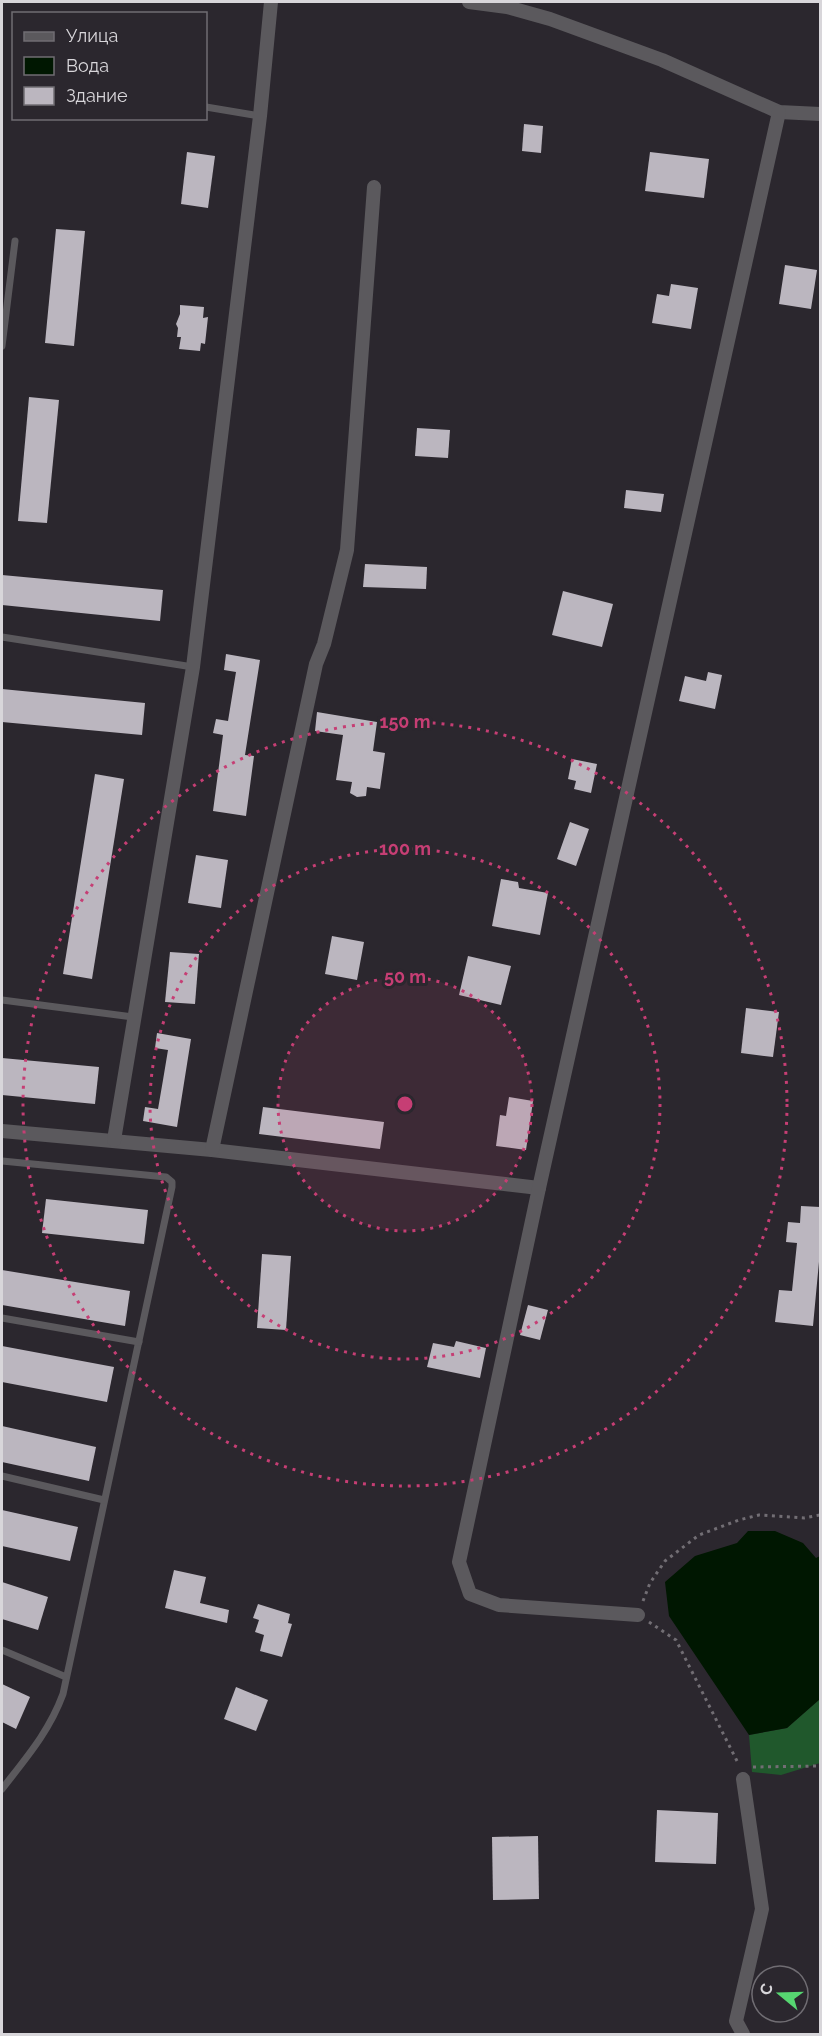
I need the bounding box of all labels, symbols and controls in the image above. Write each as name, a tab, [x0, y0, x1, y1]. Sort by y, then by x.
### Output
legend	[12, 12, 207, 120]
text: Улица	[66, 25, 118, 46]
text: Вода	[66, 55, 109, 76]
text: Здание	[66, 85, 128, 106]
text: 150 m	[380, 711, 431, 732]
text: 100 m	[379, 838, 431, 859]
text: 50 m	[384, 966, 426, 987]
centre of rings	[395, 1094, 415, 1114]
north arrow	[750, 1964, 810, 2024]
text: С	[756, 1981, 777, 1998]

